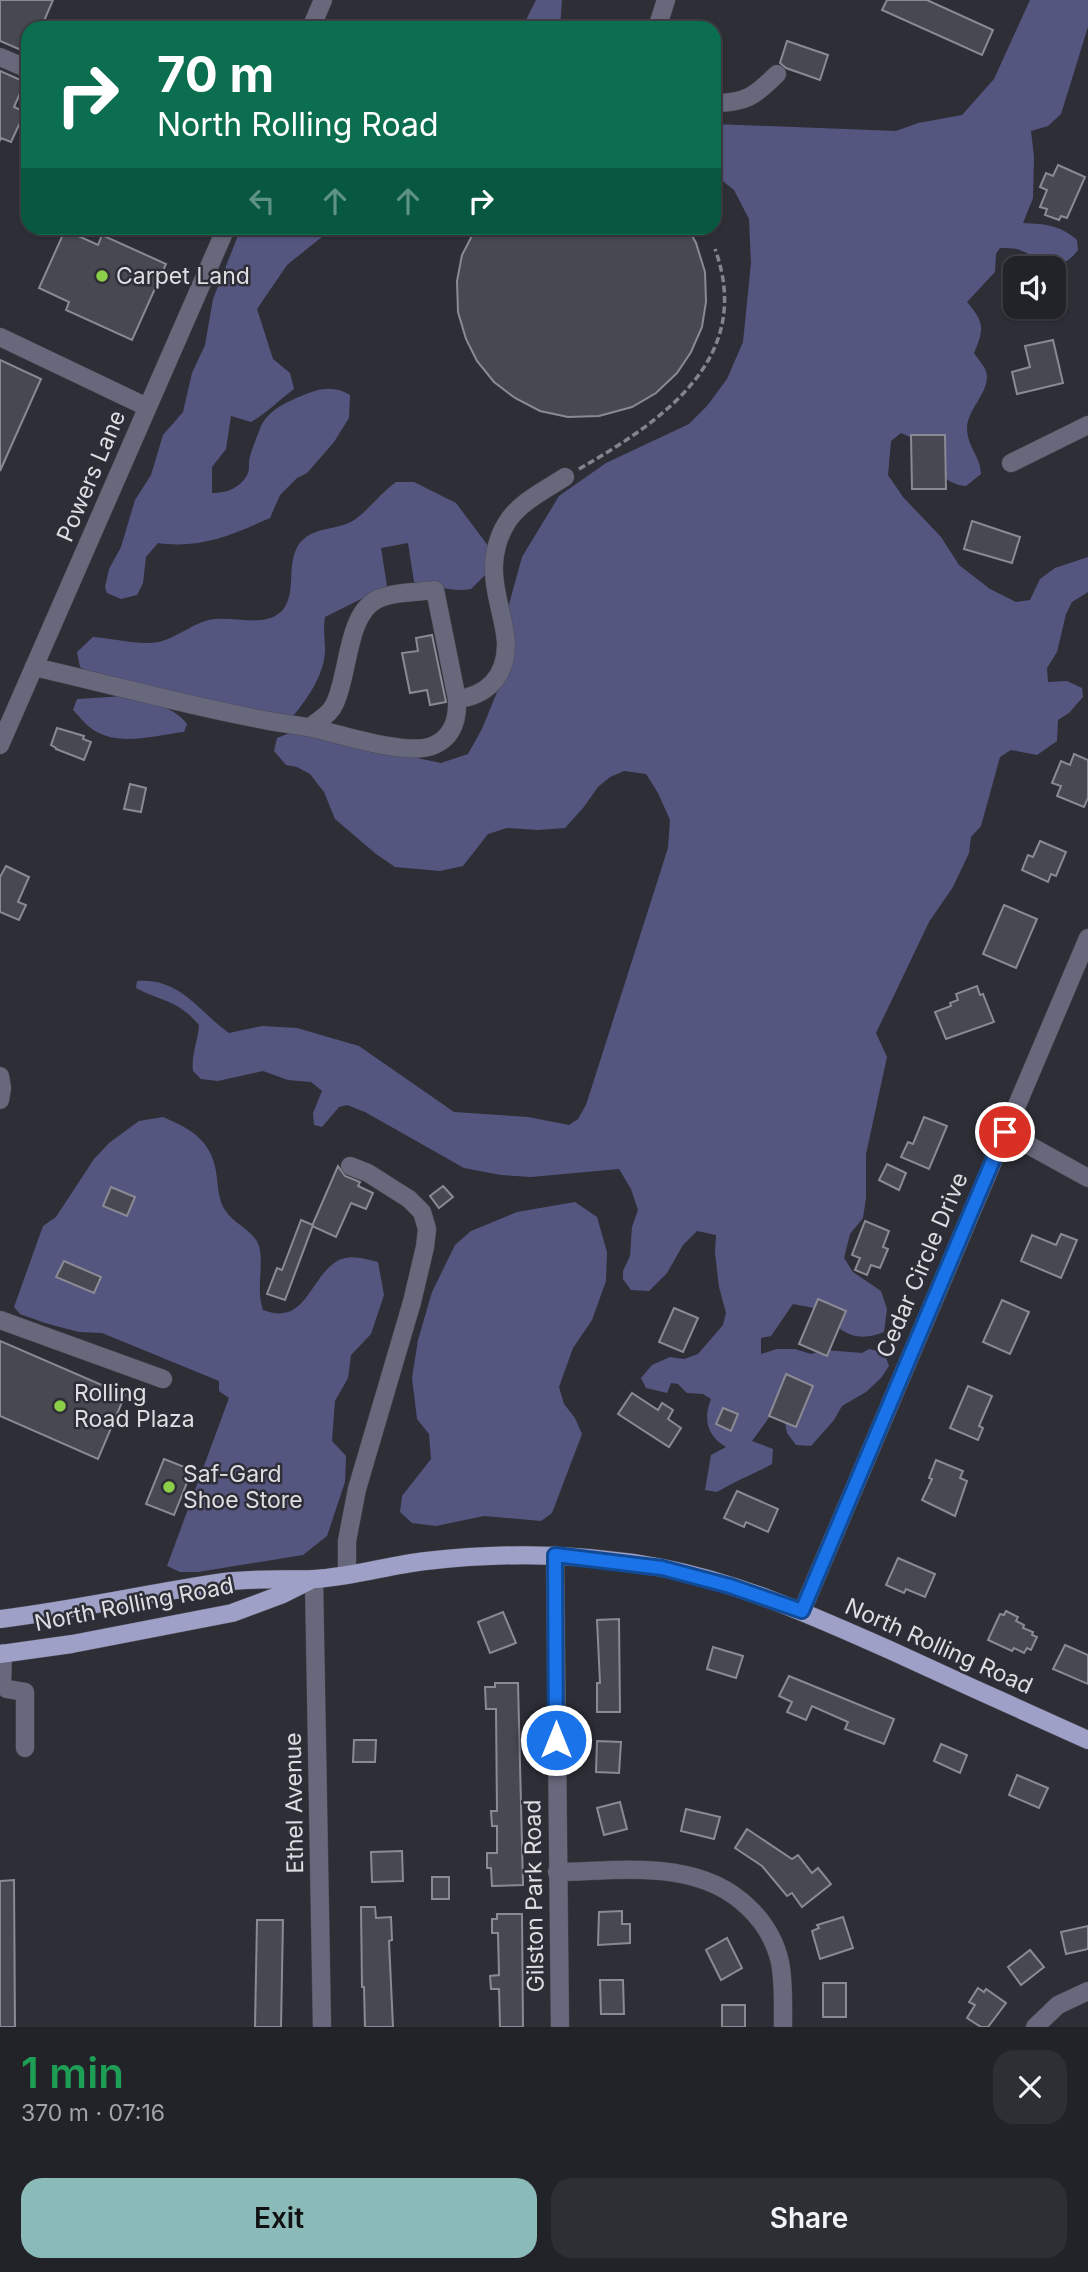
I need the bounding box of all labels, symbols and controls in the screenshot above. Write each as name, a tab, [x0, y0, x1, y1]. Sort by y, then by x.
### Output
text: 70 m	[157, 45, 274, 104]
icon: right	[42, 49, 133, 140]
text: North Rolling Road	[157, 105, 439, 144]
icon: left	[243, 182, 281, 220]
icon: ahead	[316, 182, 354, 220]
icon: ahead	[389, 182, 427, 220]
icon: right	[462, 182, 500, 220]
map controls	[1003, 256, 1066, 319]
button: sound	[1003, 256, 1066, 319]
place label: Carpet Land	[116, 262, 250, 290]
marker: Carpet Land	[94, 268, 110, 284]
street label: Powers Lane	[51, 406, 131, 546]
pin	[975, 1102, 1035, 1162]
icon: arrive	[986, 1113, 1024, 1151]
street label: Cedar Circle Drive	[870, 1168, 974, 1362]
place label: Rolling Road Plaza	[74, 1379, 195, 1433]
marker: Rolling Road Plaza	[52, 1398, 68, 1414]
place label: Saf-Gard Shoe Store	[183, 1460, 303, 1514]
marker: Saf-Gard Shoe Store	[161, 1479, 177, 1495]
street label: North Rolling Road	[32, 1571, 236, 1637]
street label: North Rolling Road	[841, 1592, 1037, 1700]
position arrow	[519, 1703, 593, 1777]
street label: Ethel Avenue	[279, 1732, 309, 1874]
street label: Gilston Park Road	[518, 1799, 550, 1993]
text: 1 min	[21, 2047, 124, 2098]
button: close	[993, 2050, 1067, 2124]
text: 370 m · 07:16	[21, 2099, 165, 2127]
button: Exit	[21, 2178, 537, 2258]
button: Share	[551, 2178, 1067, 2258]

